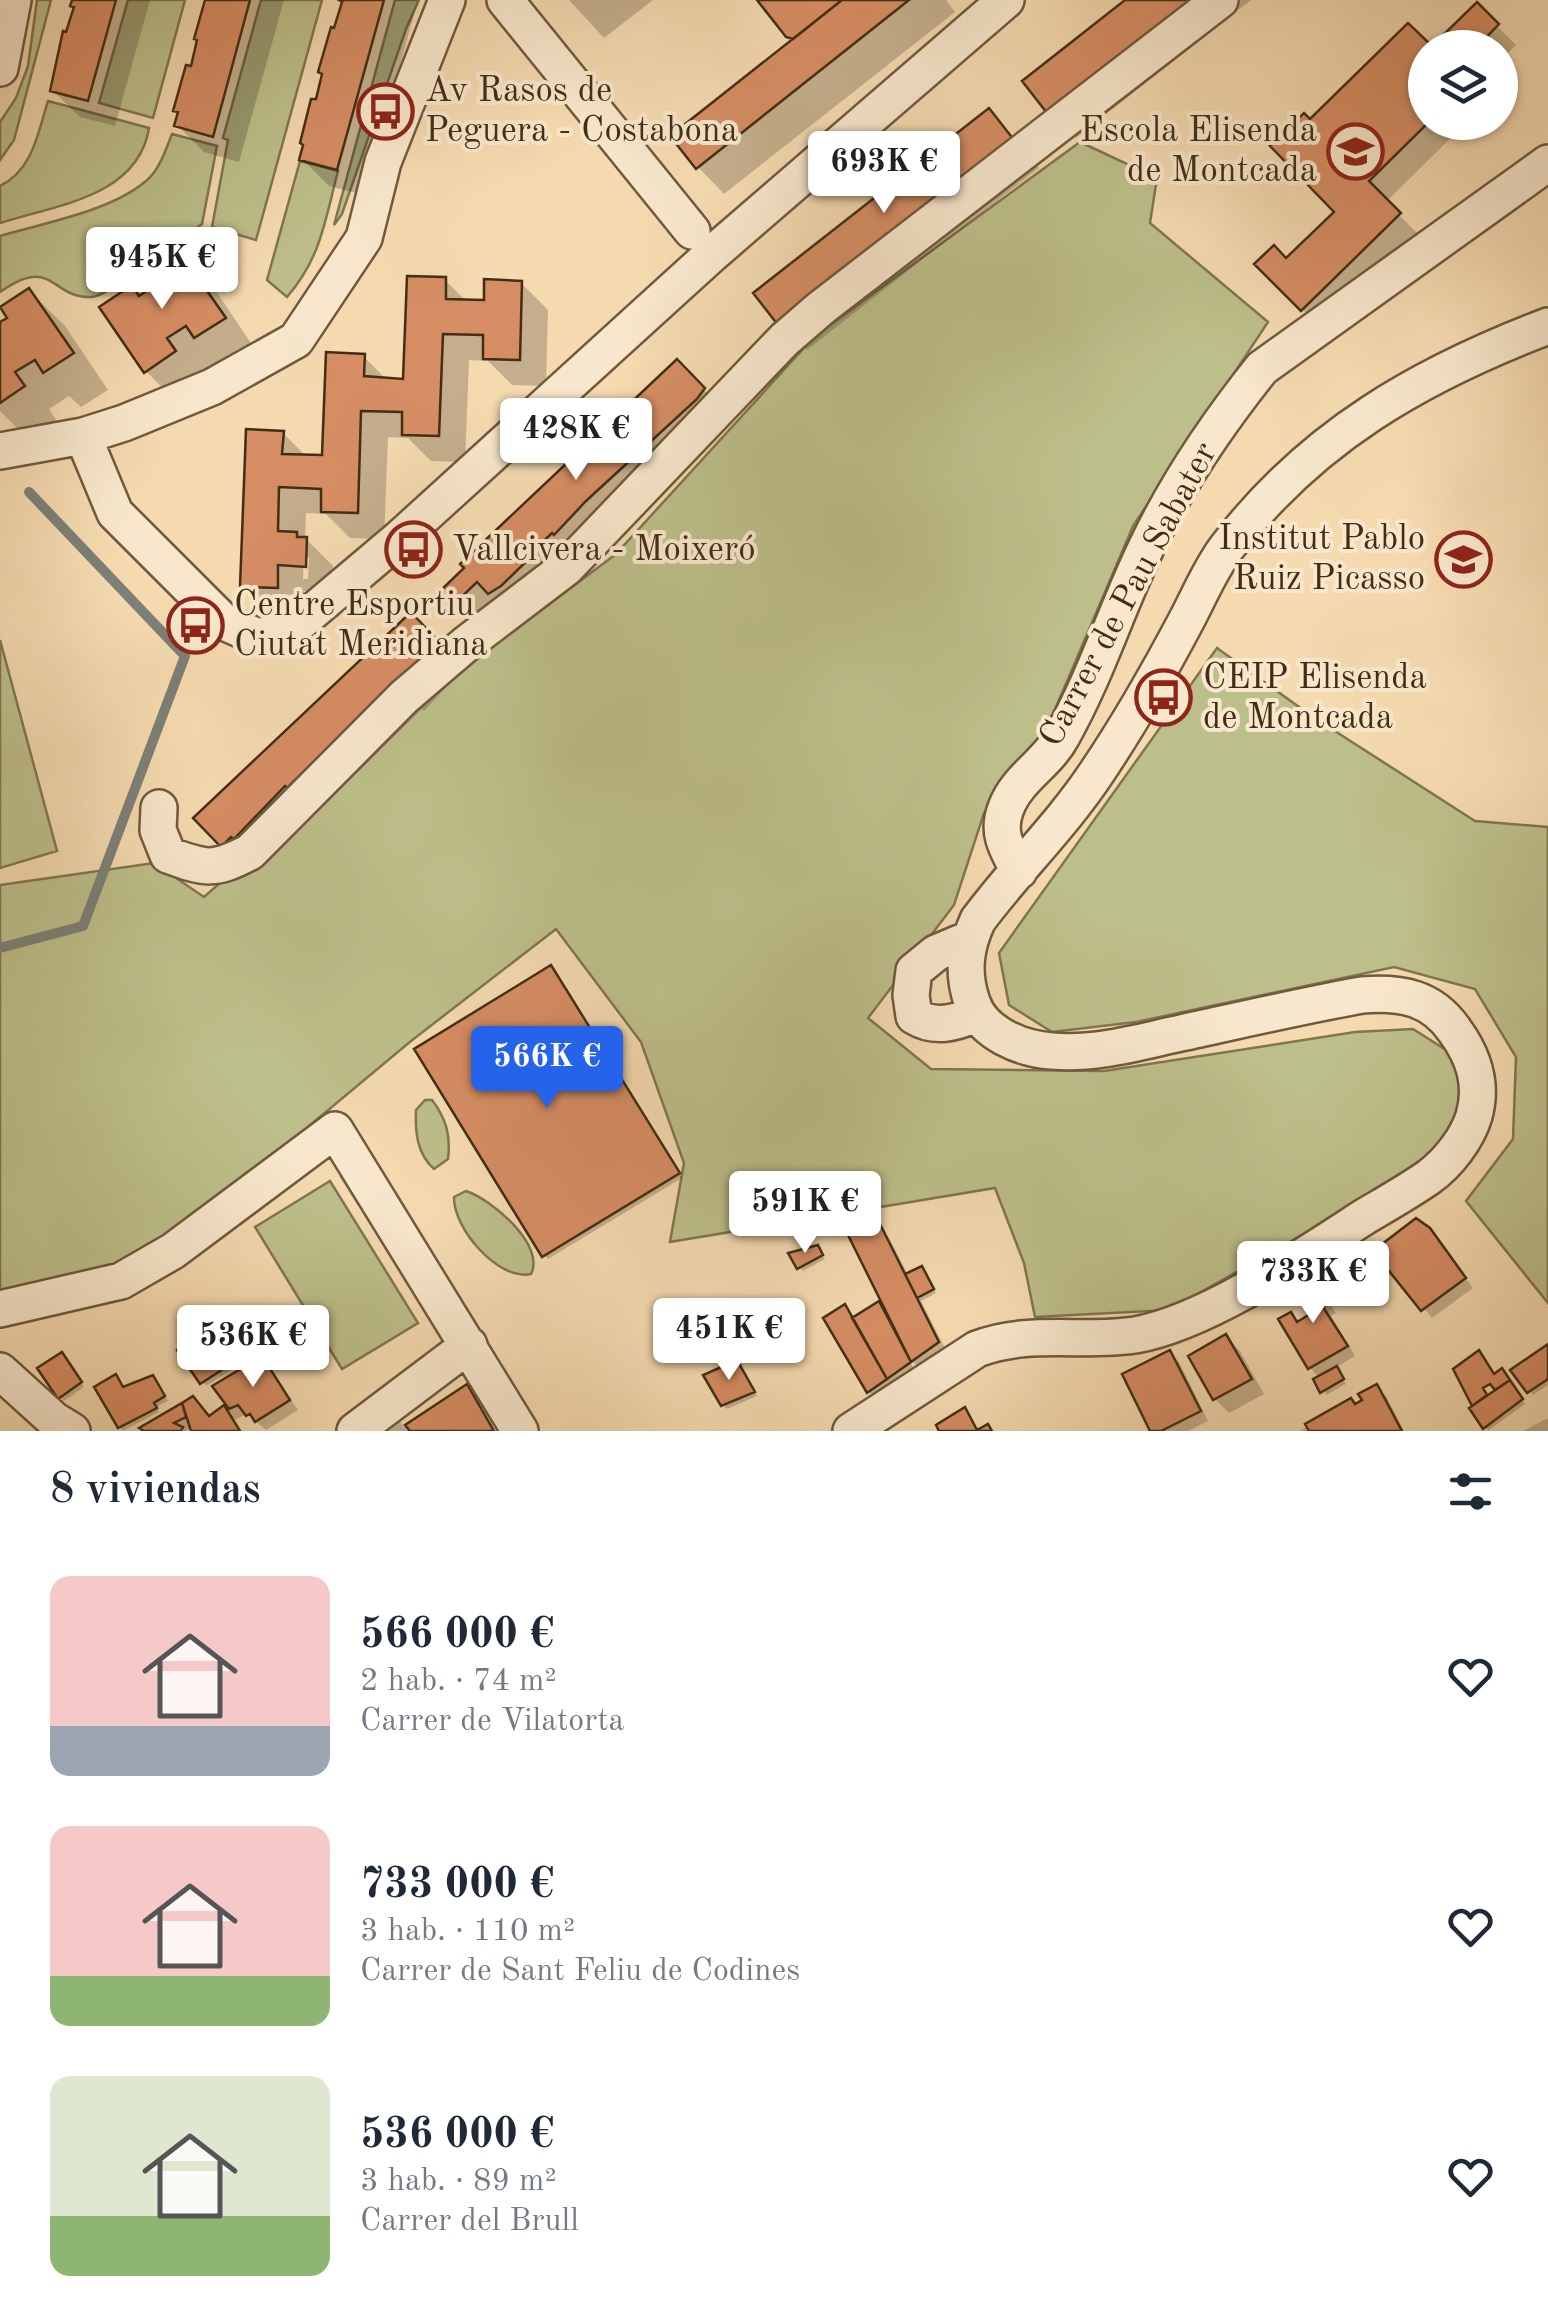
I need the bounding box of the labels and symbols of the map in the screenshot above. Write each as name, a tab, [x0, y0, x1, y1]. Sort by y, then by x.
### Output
place label: Av Rasos de Peguera - Costabona	[425, 74, 738, 149]
bus stop icon: Av Rasos de Peguera - Costabona	[356, 81, 416, 141]
place label: Escola Elisenda de Montcada	[1080, 114, 1317, 189]
school or university icon: Escola Elisenda de Montcada	[1326, 121, 1386, 181]
pin: 693K €	[803, 131, 965, 216]
pin: 945K €	[81, 227, 243, 312]
pin: 428K €	[495, 398, 657, 483]
street label: Carrer de Pau Sabater	[1034, 437, 1224, 753]
bus stop icon: Vallcivera - Moixeró	[383, 520, 443, 580]
place label: Institut Pablo Ruiz Picasso	[1218, 522, 1425, 597]
school or university icon: Institut Pablo Ruiz Picasso	[1434, 529, 1494, 589]
place label: Vallcivera - Moixeró	[452, 533, 756, 568]
place label: Centre Esportiu Ciutat Meridiana	[234, 588, 488, 663]
bus stop icon: Centre Esportiu Ciutat Meridiana	[165, 595, 225, 655]
place label: CEIP Elisenda de Montcada	[1203, 661, 1427, 736]
bus stop icon: CEIP Elisenda de Montcada	[1134, 668, 1194, 728]
pin: 566K €	[466, 1026, 628, 1111]
pin: 591K €	[724, 1171, 886, 1256]
pin: 733K €	[1232, 1241, 1394, 1326]
pin: 451K €	[648, 1298, 810, 1383]
pin: 536K €	[172, 1305, 334, 1390]

